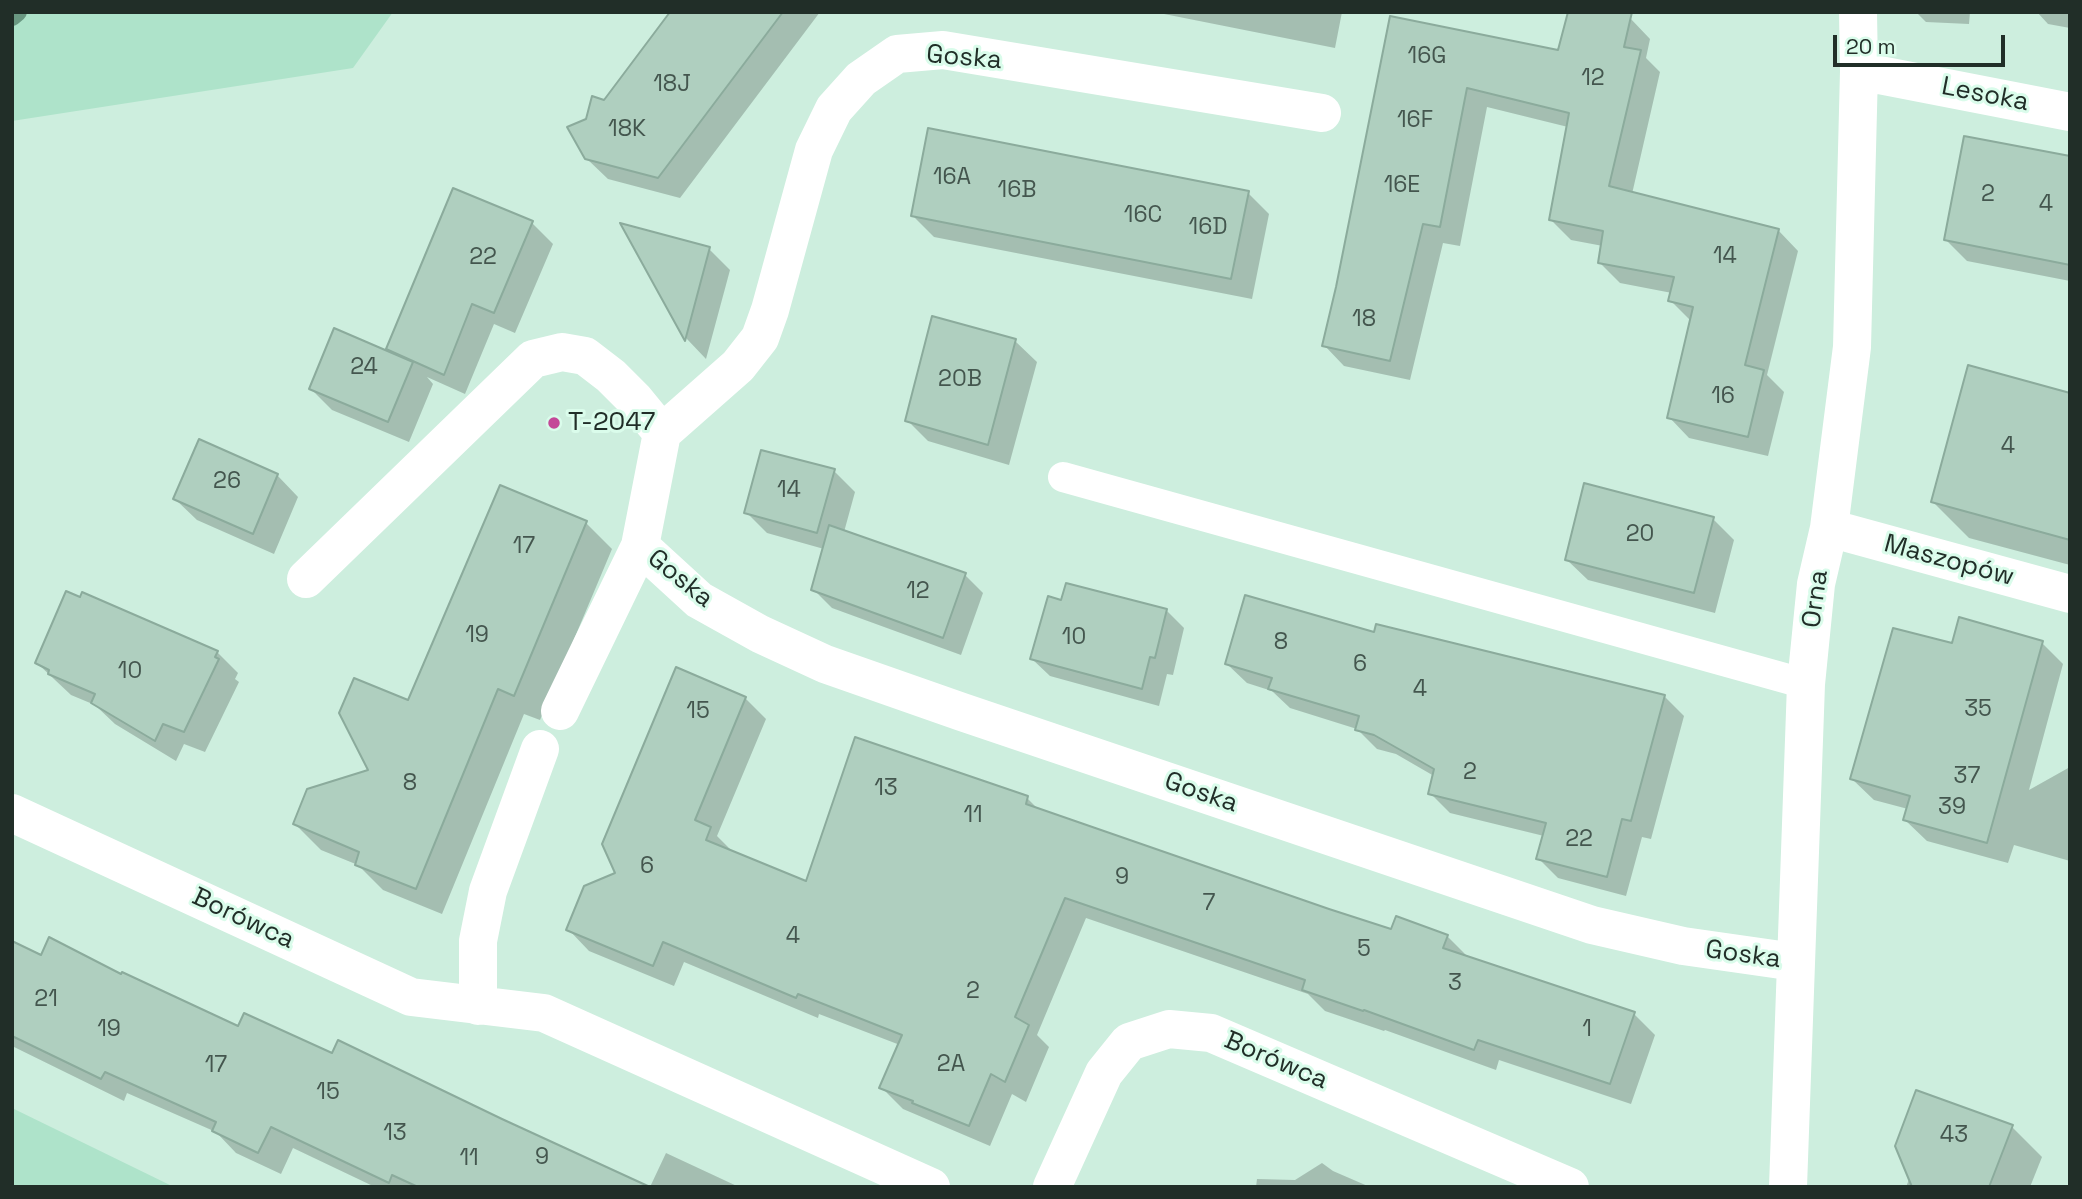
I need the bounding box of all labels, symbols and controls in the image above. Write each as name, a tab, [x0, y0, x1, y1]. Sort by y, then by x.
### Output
scale bar	[1837, 21, 2008, 65]
text: 20 m	[1846, 33, 1896, 60]
street label: Goska	[925, 39, 1003, 77]
house number: 16G	[1408, 43, 1446, 71]
house number: 12	[1581, 65, 1605, 93]
house number: 18J	[653, 71, 691, 99]
street label: Lesoka	[1939, 71, 2031, 119]
house number: 16F	[1397, 107, 1433, 135]
house number: 18K	[608, 116, 646, 144]
house number: 16A	[933, 164, 971, 192]
house number: 16E	[1384, 172, 1420, 200]
house number: 16B	[998, 177, 1036, 205]
house number: 2	[1981, 181, 1995, 209]
house number: 4	[2039, 191, 2053, 219]
house number: 16C	[1124, 202, 1162, 230]
house number: 16D	[1189, 214, 1227, 242]
house number: 14	[1713, 243, 1737, 271]
house number: 22	[469, 244, 497, 272]
house number: 18	[1352, 306, 1376, 334]
house number: 24	[350, 354, 378, 382]
house number: 20B	[938, 366, 982, 394]
house number: 16	[1711, 383, 1735, 411]
place label: T-2047	[568, 407, 655, 439]
marker: T-2047	[546, 415, 562, 431]
house number: 4	[2001, 433, 2015, 461]
house number: 26	[213, 468, 241, 496]
house number: 14	[777, 477, 801, 505]
house number: 20	[1626, 521, 1654, 549]
street label: Maszopów	[1880, 529, 2018, 593]
house number: 17	[513, 533, 535, 561]
street label: Goska	[641, 543, 719, 615]
street label: Orna	[1797, 568, 1835, 630]
house number: 12	[906, 578, 930, 606]
house number: 19	[465, 622, 489, 650]
house number: 10	[1062, 624, 1086, 652]
house number: 8	[1274, 629, 1288, 657]
house number: 6	[1353, 651, 1367, 679]
house number: 10	[118, 658, 142, 686]
house number: 4	[1413, 676, 1427, 704]
house number: 35	[1964, 696, 1992, 724]
house number: 15	[686, 698, 710, 726]
house number: 2	[1463, 759, 1477, 787]
house number: 37	[1954, 763, 1980, 791]
street label: Goska	[1160, 766, 1242, 820]
house number: 8	[403, 770, 417, 798]
house number: 13	[874, 775, 898, 803]
house number: 39	[1938, 794, 1966, 822]
house number: 11	[963, 802, 983, 830]
house number: 22	[1565, 826, 1593, 854]
house number: 6	[640, 853, 654, 881]
house number: 9	[1115, 864, 1129, 892]
street label: Borówca	[187, 882, 299, 956]
house number: 7	[1203, 890, 1215, 918]
house number: 4	[786, 923, 800, 951]
street label: Goska	[1703, 934, 1783, 976]
house number: 5	[1357, 936, 1371, 964]
house number: 3	[1448, 970, 1462, 998]
house number: 2	[966, 978, 980, 1006]
house number: 21	[34, 986, 58, 1014]
house number: 19	[97, 1016, 121, 1044]
house number: 1	[1582, 1016, 1592, 1044]
street label: Borówca	[1220, 1025, 1332, 1097]
house number: 2A	[937, 1051, 965, 1079]
house number: 17	[205, 1052, 227, 1080]
house number: 15	[316, 1079, 340, 1107]
house number: 13	[383, 1120, 407, 1148]
house number: 43	[1940, 1122, 1968, 1150]
house number: 9	[535, 1144, 549, 1172]
house number: 11	[459, 1145, 479, 1173]

